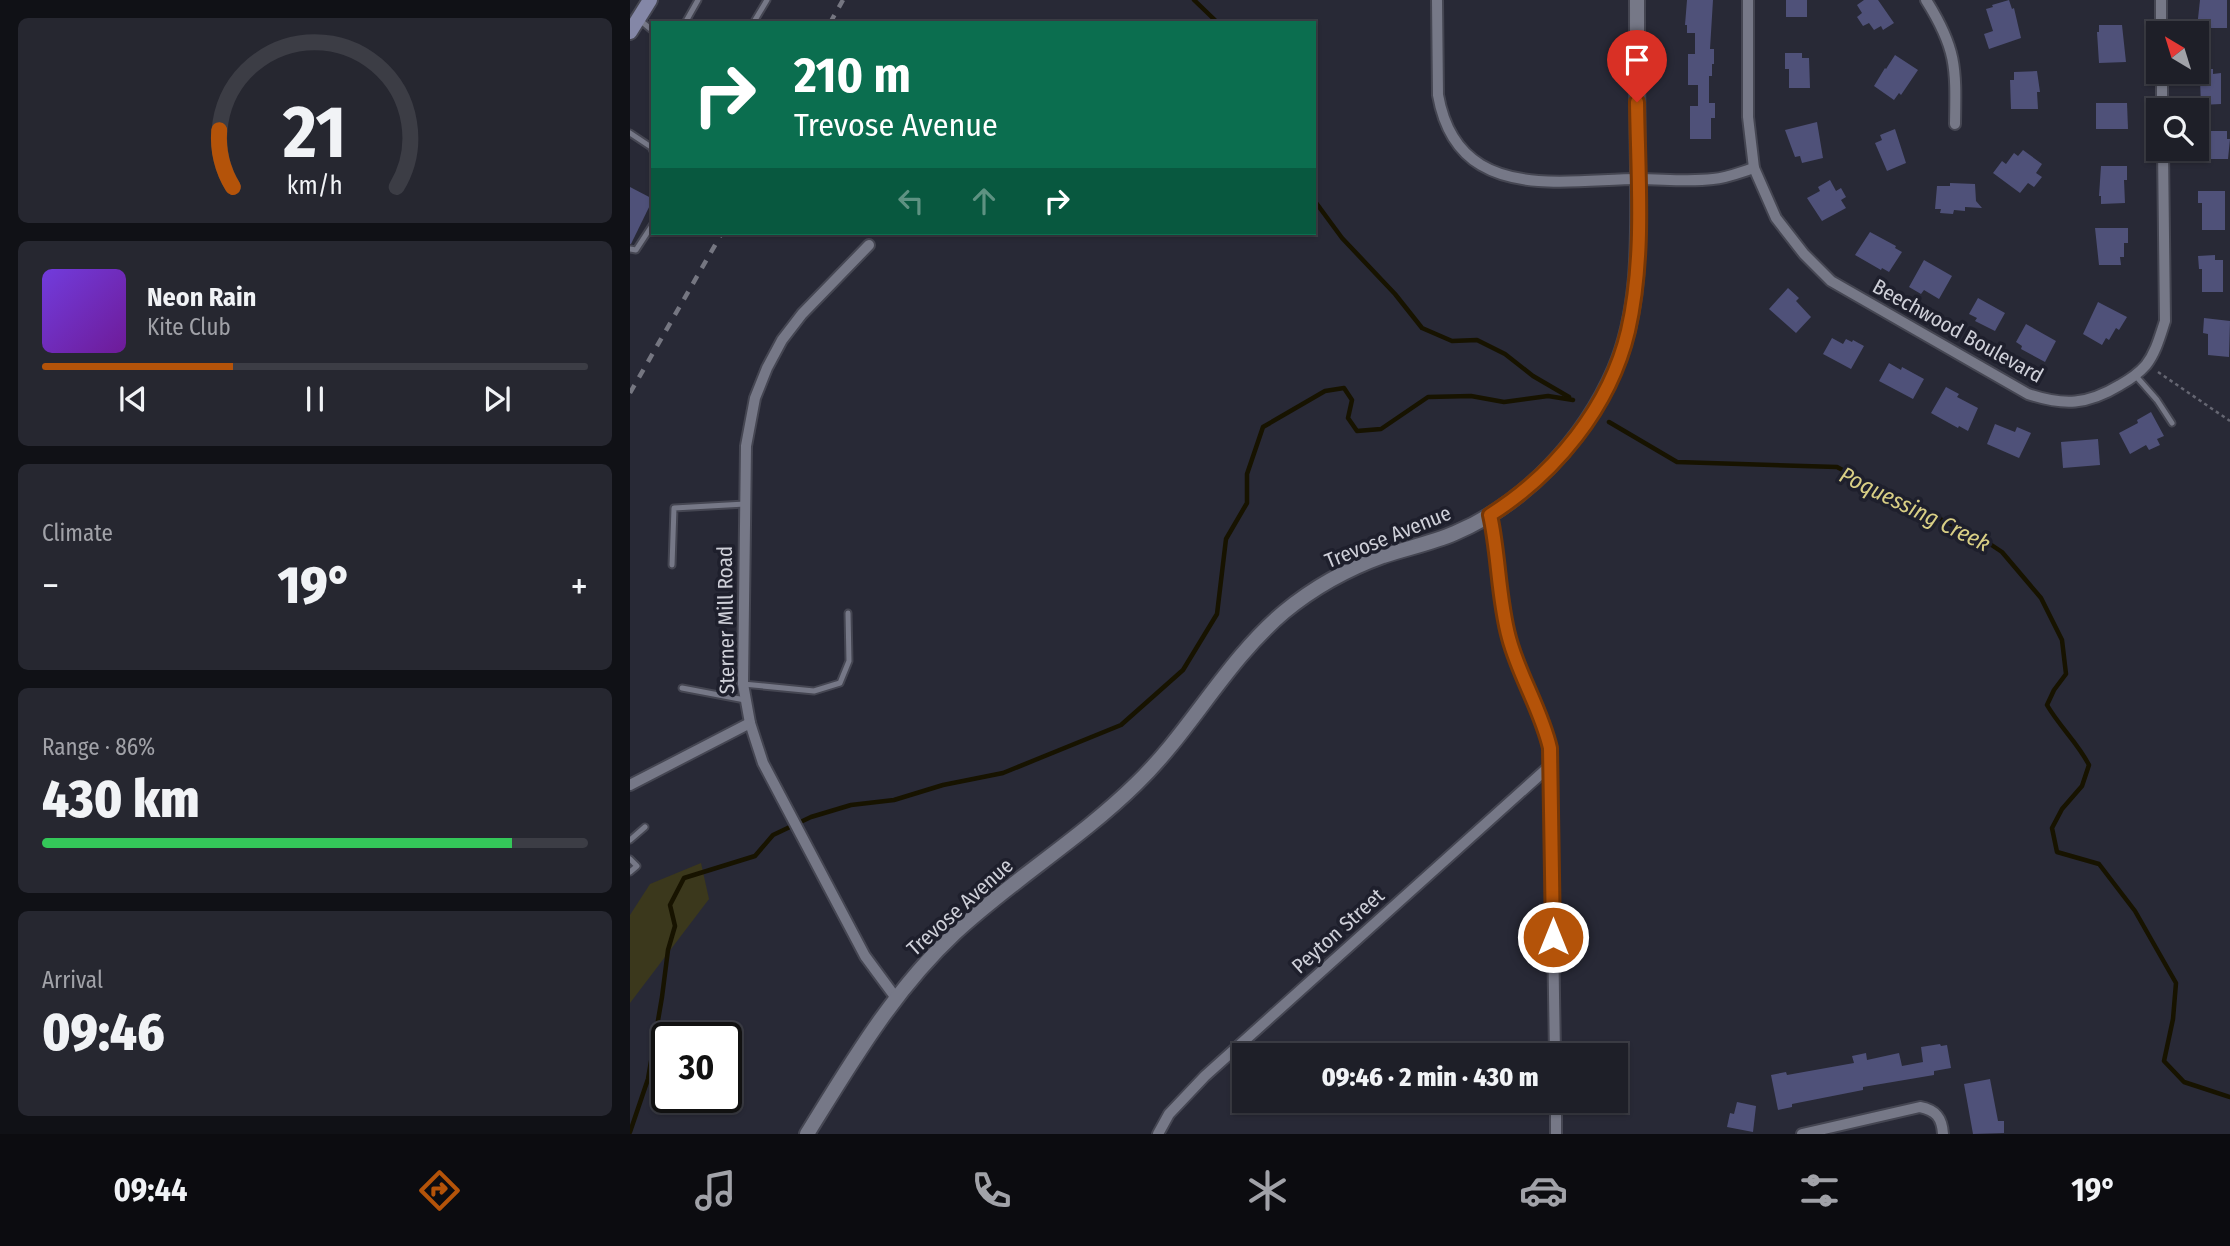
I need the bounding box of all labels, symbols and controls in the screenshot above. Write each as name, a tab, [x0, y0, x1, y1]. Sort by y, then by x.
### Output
north arrow	[2146, 21, 2208, 84]
map controls	[2146, 21, 2209, 161]
pin	[1607, 30, 1667, 102]
icon: arrive	[1618, 41, 1656, 79]
text: 210 m	[794, 46, 911, 105]
icon: right	[679, 49, 770, 140]
text: 21	[282, 89, 347, 176]
button: search	[2146, 98, 2209, 161]
text: Trevose Avenue	[794, 106, 998, 144]
text: km/h	[287, 170, 343, 200]
icon: left	[892, 182, 930, 220]
icon: ahead	[965, 182, 1003, 220]
icon: right	[1038, 182, 1076, 220]
street label: Beechwood Boulevard	[1868, 273, 2048, 389]
text: Neon Rain	[147, 282, 256, 313]
text: Kite Club	[147, 313, 231, 341]
icon: previous	[114, 380, 152, 418]
icon: pause	[296, 380, 334, 418]
icon: next	[478, 380, 516, 418]
water label: Poquessing Creek	[1835, 460, 1995, 558]
street label: Trevose Avenue	[1321, 500, 1455, 574]
text: Climate	[42, 519, 113, 547]
street label: Sterner Mill Road	[712, 546, 740, 694]
text: 19°	[278, 554, 352, 617]
text: −	[42, 563, 59, 609]
text: +	[571, 563, 588, 609]
text: Range · 86%	[42, 733, 155, 761]
text: 430 km	[42, 768, 200, 831]
street label: Trevose Avenue	[902, 853, 1018, 961]
street label: Peyton Street	[1286, 883, 1390, 979]
position arrow	[1516, 900, 1590, 974]
text: Arrival	[42, 966, 103, 994]
text: 09:46	[42, 1001, 165, 1064]
speed limit sign: 30	[651, 1022, 742, 1113]
text: 09:46 · 2 min · 430 m	[1322, 1062, 1538, 1093]
icon: directions	[415, 1166, 464, 1215]
icon: music	[691, 1166, 740, 1215]
icon: phone	[967, 1166, 1016, 1215]
icon: climate	[1243, 1166, 1292, 1215]
icon: car	[1519, 1166, 1568, 1215]
icon: filters	[1795, 1166, 1844, 1215]
text: 09:44	[114, 1171, 187, 1209]
text: 19°	[2071, 1171, 2116, 1209]

